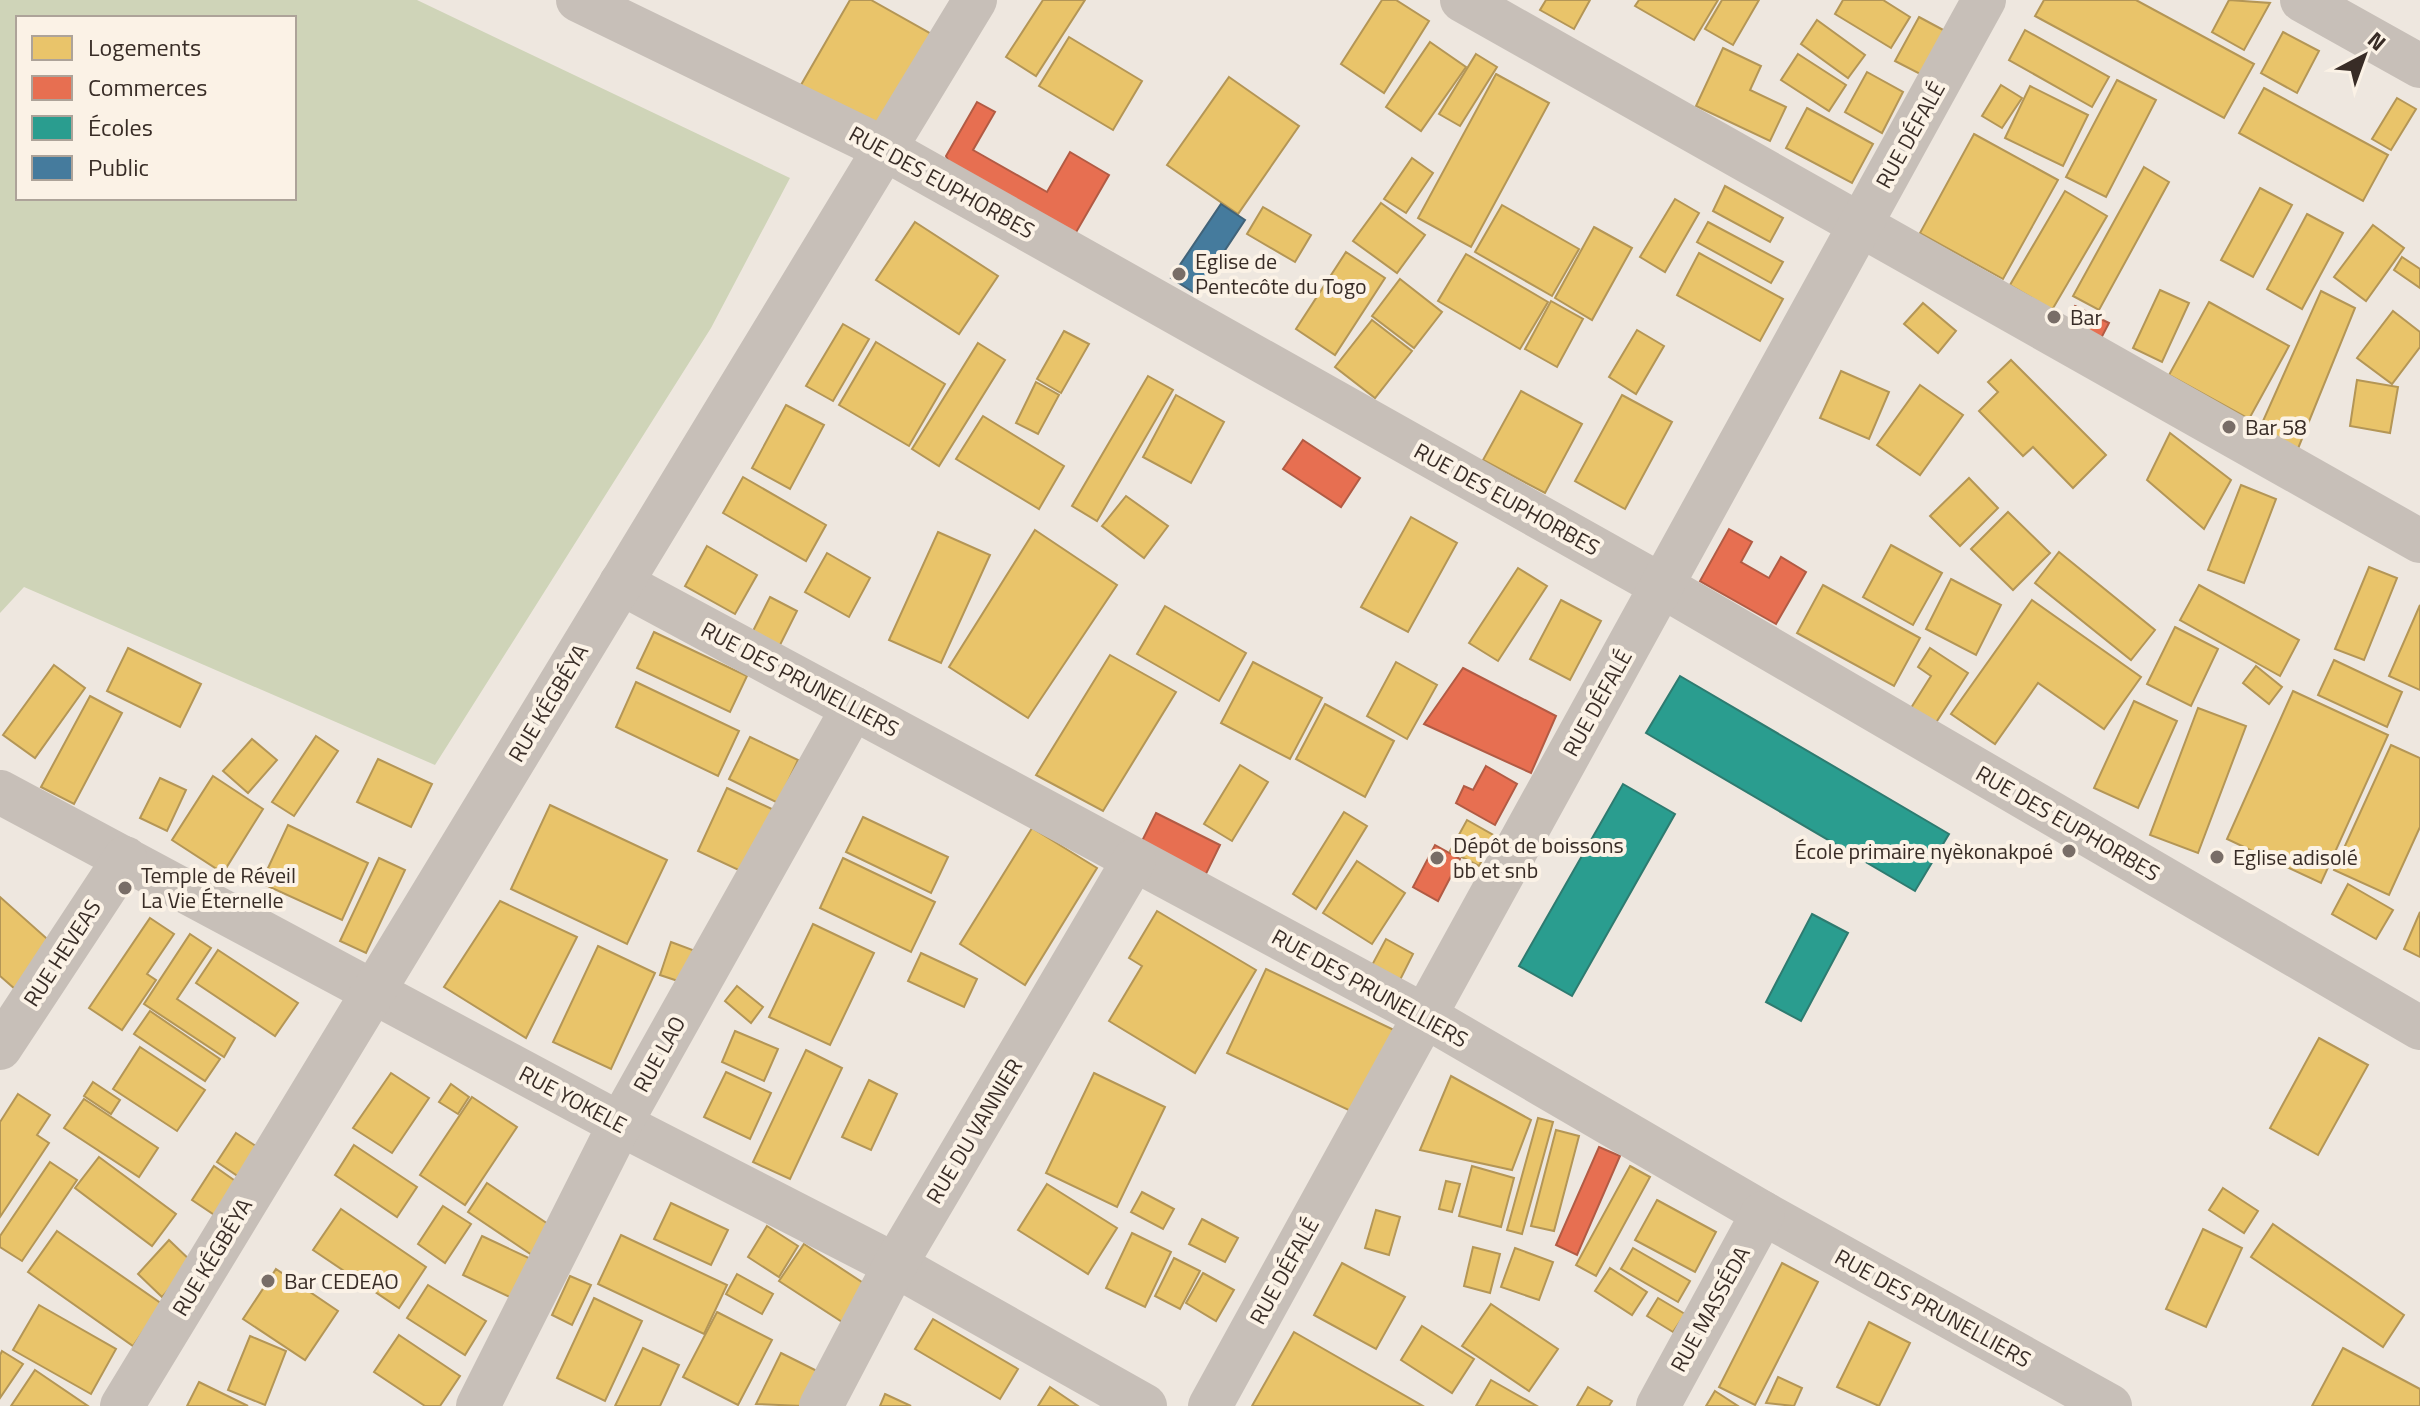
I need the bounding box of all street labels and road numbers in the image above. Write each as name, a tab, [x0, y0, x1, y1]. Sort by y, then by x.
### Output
street label: RUE DÉFALÉ	[1867, 75, 1953, 195]
street label: RUE DES EUPHORBES	[843, 117, 1041, 247]
street label: RUE DES EUPHORBES	[1408, 434, 1606, 564]
street label: RUE DES PRUNELLIERS	[695, 612, 905, 746]
street label: RUE KÉGBÉYA	[499, 637, 597, 769]
street label: RUE DÉFALÉ	[1554, 643, 1640, 763]
street label: RUE DES EUPHORBES	[1970, 756, 2166, 890]
street label: RUE HEVEAS	[15, 893, 109, 1013]
street label: RUE DES PRUNELLIERS	[1266, 920, 1474, 1056]
street label: RUE LAO	[624, 1010, 694, 1098]
street label: RUE DU VANNIER	[917, 1052, 1031, 1210]
street label: RUE YOKELE	[513, 1056, 633, 1142]
street label: RUE KÉGBÉYA	[163, 1191, 261, 1323]
street label: RUE DÉFALÉ	[1241, 1211, 1327, 1331]
street label: RUE MASSÉDA	[1661, 1240, 1759, 1378]
street label: RUE DES PRUNELLIERS	[1829, 1240, 2037, 1376]

